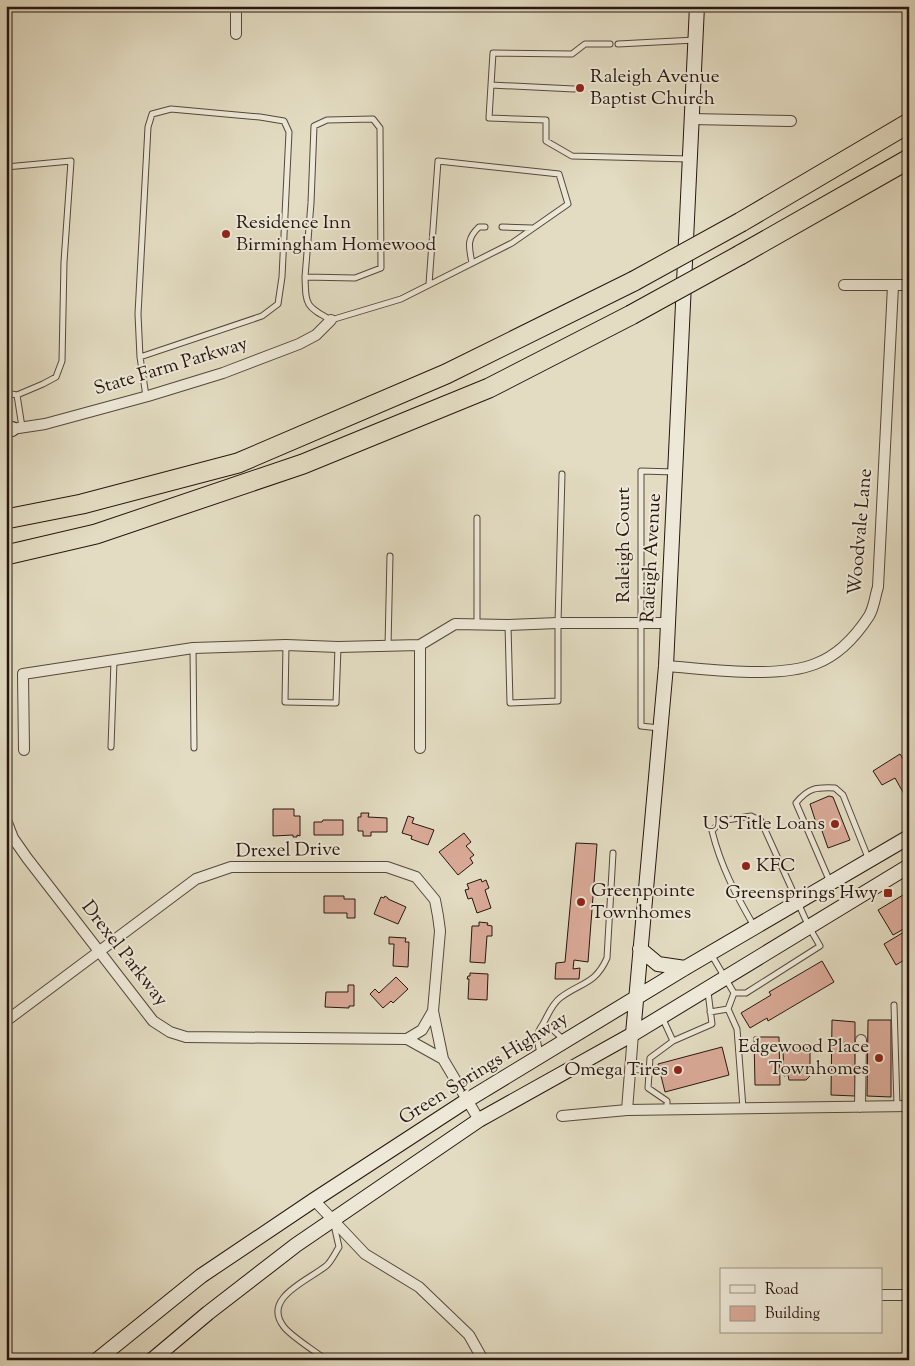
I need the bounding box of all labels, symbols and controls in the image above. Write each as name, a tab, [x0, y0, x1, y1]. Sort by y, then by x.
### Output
place label: Raleigh Avenue Baptist Church	[590, 64, 720, 113]
marker: Raleigh Avenue Baptist Church	[574, 82, 586, 94]
place label: Residence Inn Birmingham Homewood	[236, 210, 436, 259]
marker: Residence Inn Birmingham Homewood	[220, 228, 232, 240]
street label: State Farm Parkway	[91, 331, 252, 403]
street label: Woodvale Lane	[842, 467, 880, 597]
street label: Raleigh Court	[611, 487, 638, 603]
street label: Raleigh Avenue	[635, 492, 669, 623]
place label: US Title Loans	[703, 811, 825, 838]
marker: US Title Loans	[829, 818, 841, 830]
street label: Drexel Drive	[235, 837, 341, 865]
place label: KFC	[756, 853, 796, 880]
marker: KFC	[740, 860, 752, 872]
place label: Greenpointe Townhomes	[591, 878, 695, 927]
place label: Greensprings Hwy	[725, 880, 879, 907]
marker: Greensprings Hwy	[882, 887, 894, 899]
street label: Drexel Parkway	[74, 896, 174, 1013]
marker: Greenpointe Townhomes	[575, 896, 587, 908]
street label: Green Springs Highway	[394, 1006, 574, 1132]
place label: Edgewood Place Townhomes	[738, 1034, 869, 1083]
marker: Edgewood Place Townhomes	[873, 1052, 885, 1064]
place label: Omega Tires	[564, 1057, 668, 1084]
marker: Omega Tires	[672, 1064, 684, 1076]
legend	[720, 1268, 882, 1334]
text: Road	[765, 1280, 799, 1301]
text: Building	[765, 1304, 820, 1325]

